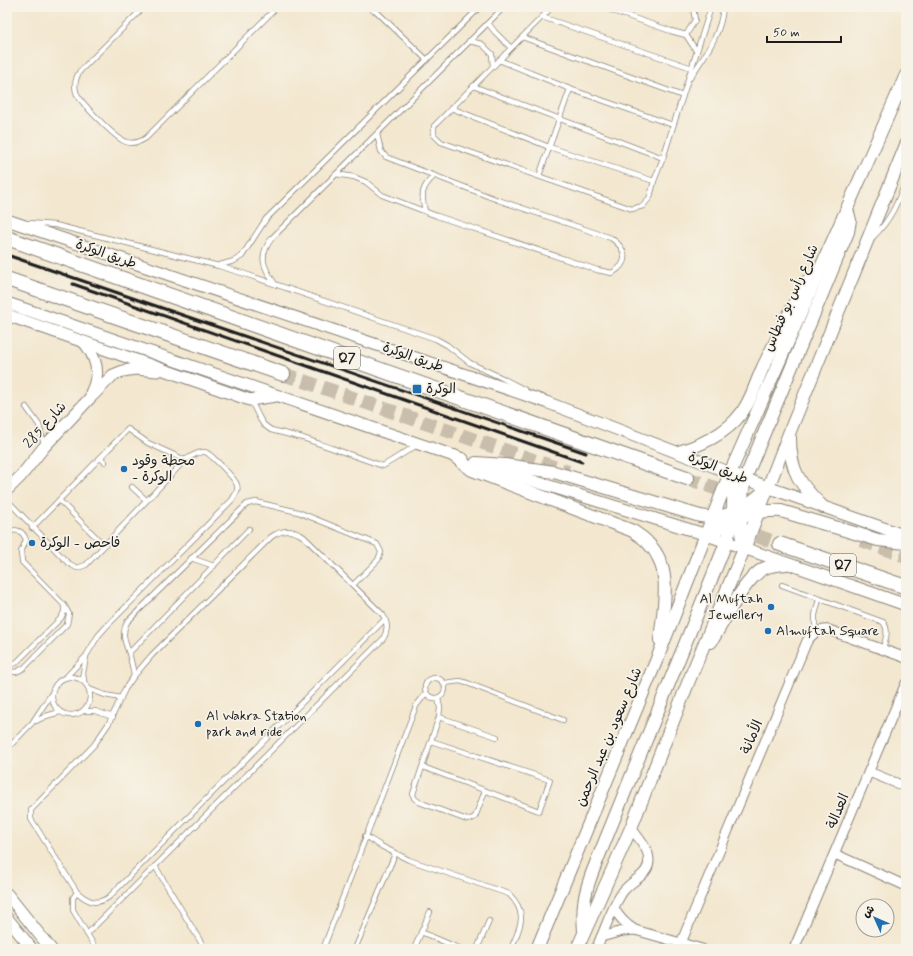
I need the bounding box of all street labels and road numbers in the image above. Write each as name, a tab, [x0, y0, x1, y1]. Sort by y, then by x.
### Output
street label: طريق الوكرة	[73, 235, 139, 273]
street label: شارع رأس بو فنطاس	[759, 242, 823, 354]
street label: طريق الوكرة	[380, 338, 446, 376]
road number: Q7	[334, 347, 360, 369]
street label: شارع 285	[19, 398, 71, 452]
street label: طريق الوكرة	[685, 448, 751, 488]
road number: Q7	[830, 554, 856, 576]
street label: شارع سعود بن عبد الرحمن	[572, 665, 646, 809]
street label: الأمانة	[736, 717, 767, 757]
street label: العدالة	[823, 791, 853, 831]

